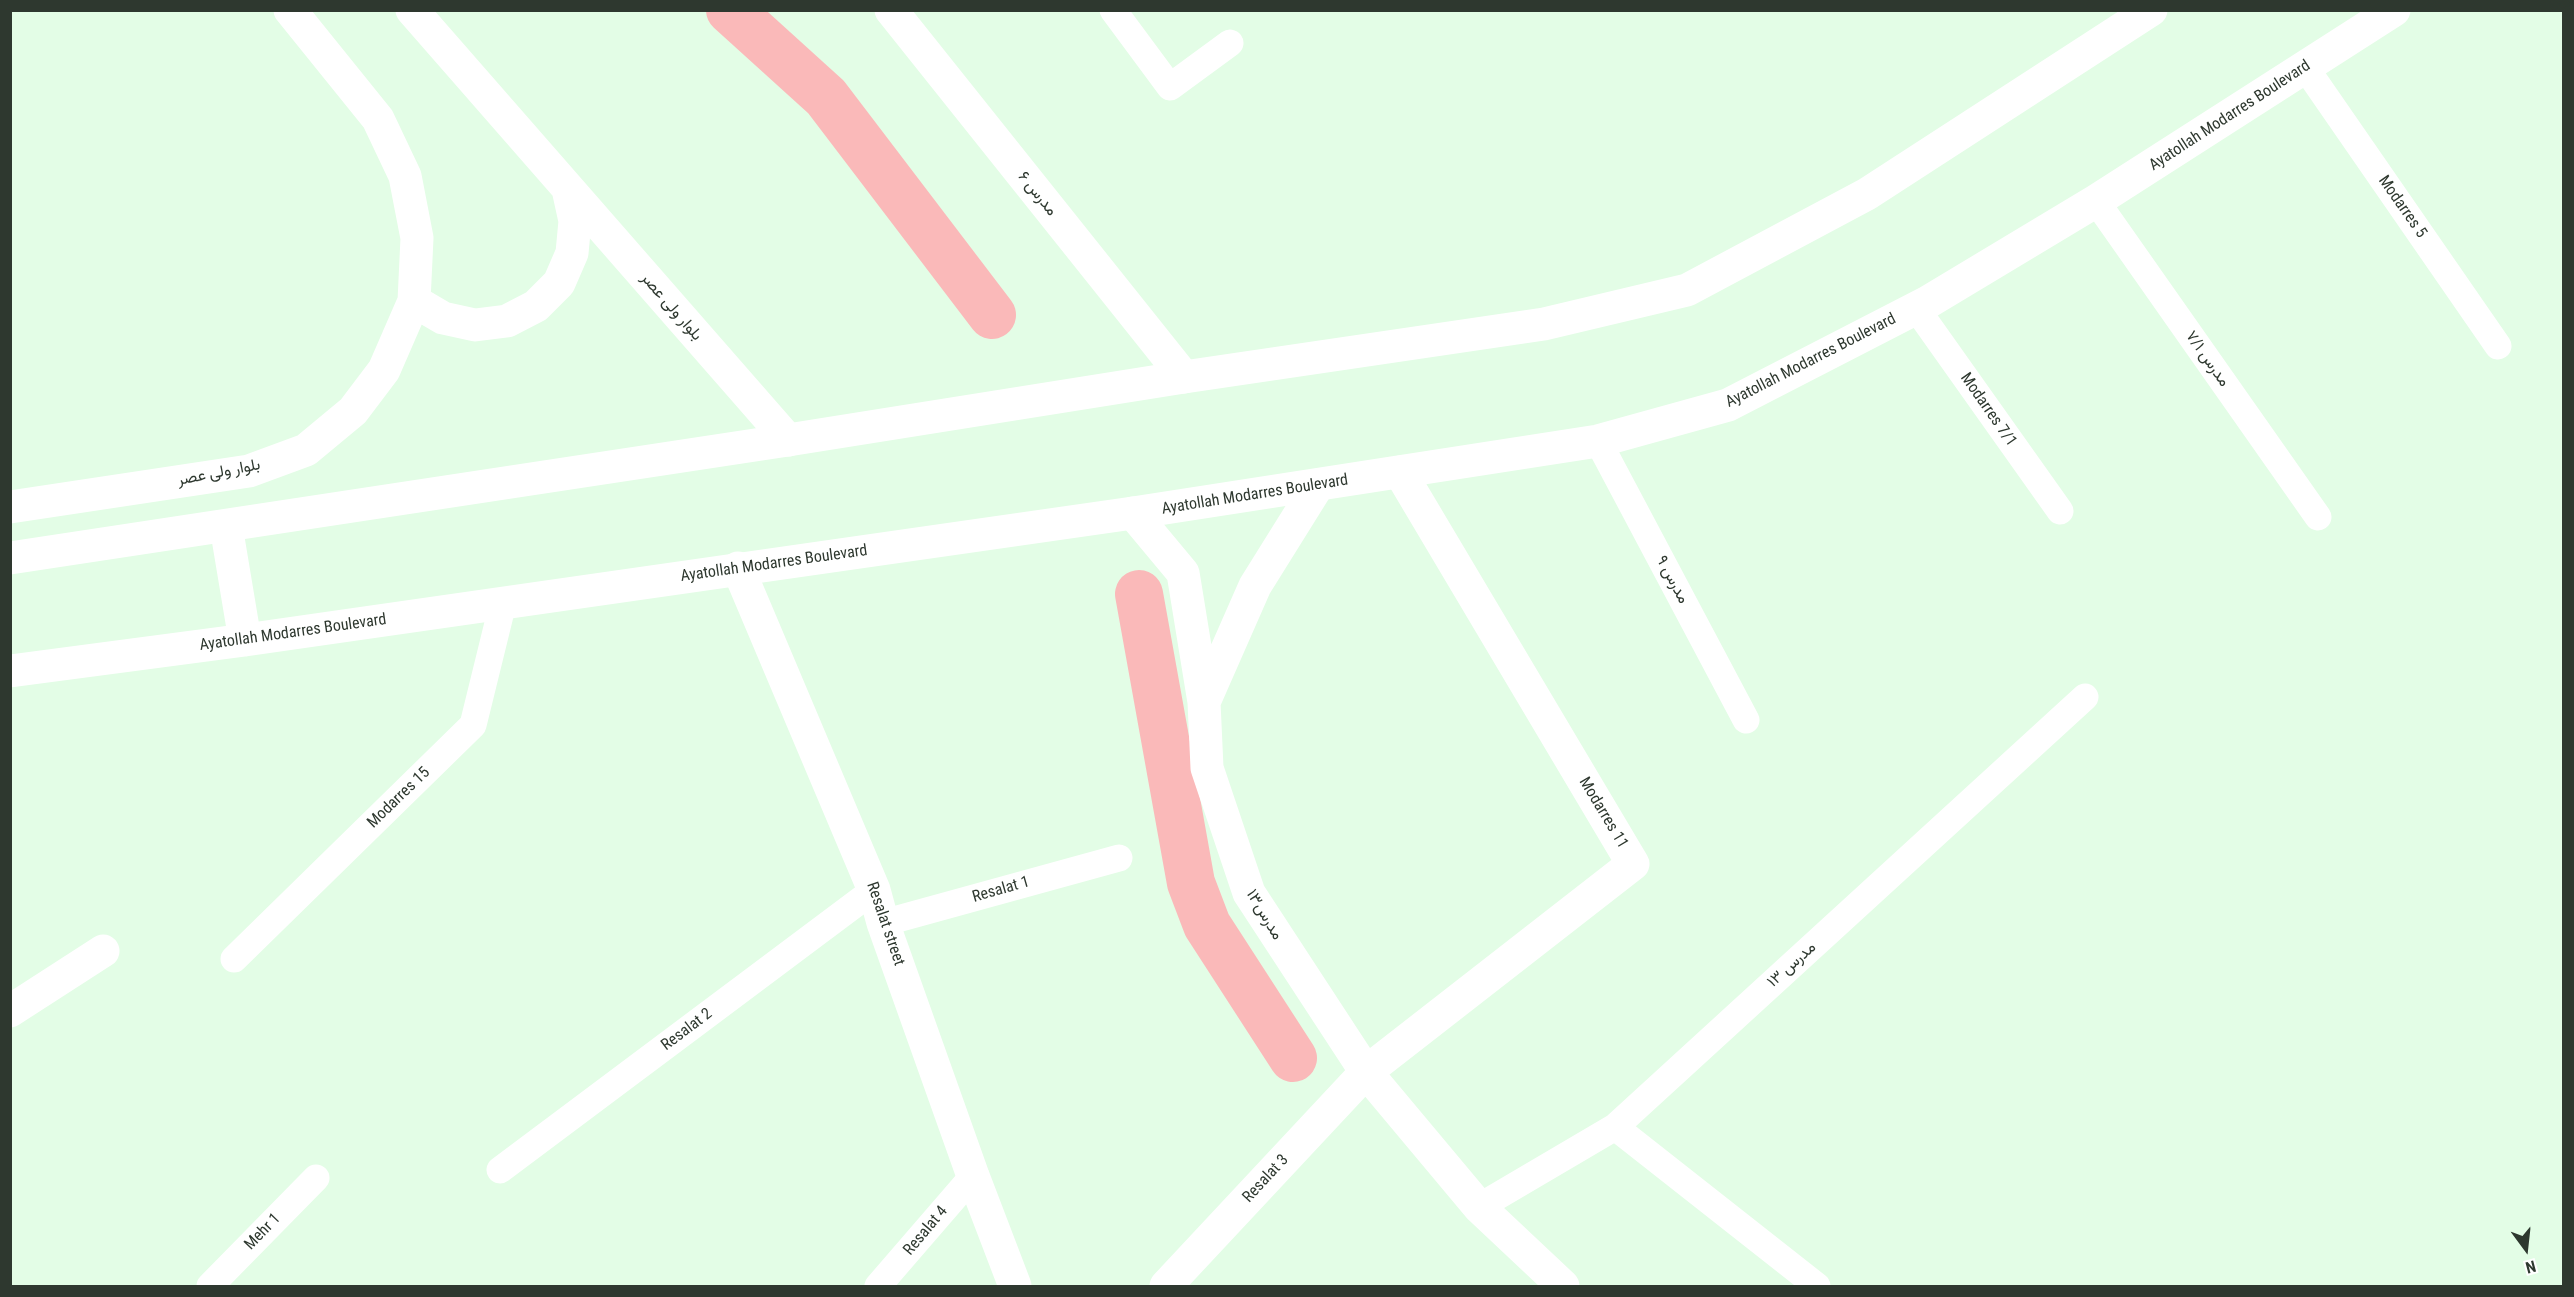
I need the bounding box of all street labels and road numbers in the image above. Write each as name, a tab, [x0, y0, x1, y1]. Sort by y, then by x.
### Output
street label: Ayatollah Modarres Boulevard	[2146, 57, 2314, 175]
street label: مدرس ۶	[1013, 168, 1061, 220]
street label: Modarres 5	[2374, 172, 2430, 242]
street label: بلوار ولی عصر	[636, 269, 706, 345]
street label: Ayatollah Modarres Boulevard	[1723, 310, 1899, 412]
street label: مدرس ۷/۱	[2181, 327, 2233, 391]
street label: Modarres 7/1	[1956, 369, 2020, 451]
street label: بلوار ولی عصر	[176, 456, 262, 490]
street label: Ayatollah Modarres Boulevard	[1160, 471, 1350, 519]
street label: Ayatollah Modarres Boulevard	[679, 541, 869, 587]
street label: مدرس ۹	[1651, 553, 1693, 607]
street label: Ayatollah Modarres Boulevard	[198, 610, 388, 656]
street label: Modarres 15	[364, 763, 434, 833]
street label: Modarres 11	[1574, 774, 1632, 852]
street label: Resalat 1	[970, 873, 1032, 907]
street label: Resalat street	[862, 880, 908, 968]
street label: مدرس۱۳	[1242, 886, 1286, 944]
street label: مدرس ۱۳	[1764, 938, 1820, 992]
street label: Resalat 2	[658, 1005, 716, 1055]
street label: Resalat 3	[1239, 1151, 1293, 1207]
street label: Resalat 4	[900, 1202, 952, 1260]
street label: Mehr 1	[241, 1210, 285, 1254]

